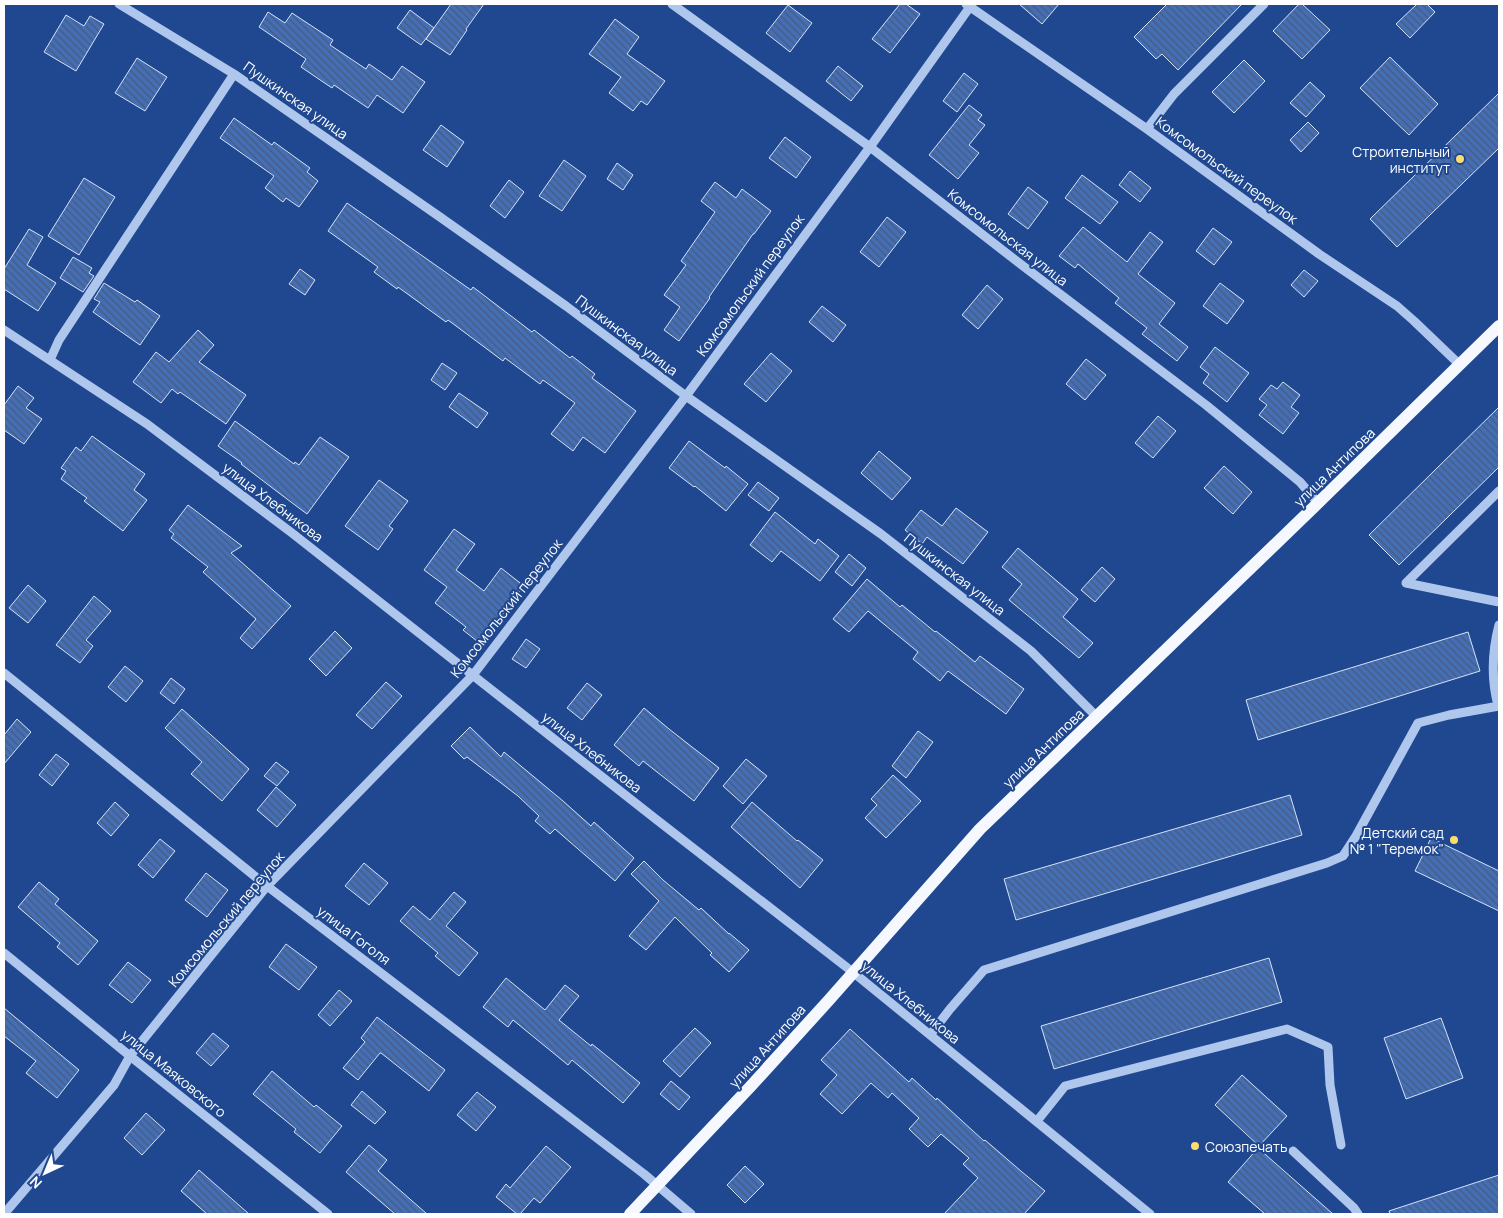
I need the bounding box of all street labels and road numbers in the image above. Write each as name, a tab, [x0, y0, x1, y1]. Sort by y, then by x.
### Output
street label: Пушкинская улица	[240, 57, 352, 143]
street label: Комсомольский переулок	[1152, 112, 1303, 229]
street label: Комсомольская улица	[944, 184, 1072, 290]
street label: Комсомольский переулок	[692, 209, 809, 360]
street label: Пушкинская улица	[572, 290, 682, 380]
street label: улица Антипова	[1289, 423, 1379, 511]
street label: улица Хлебникова	[219, 458, 327, 546]
street label: Пушкинская улица	[901, 529, 1009, 619]
street label: Комсомольский переулок	[446, 534, 567, 681]
street label: улица Антипова	[998, 704, 1088, 792]
street label: улица Хлебникова	[538, 707, 646, 797]
street label: Комсомольский переулок	[164, 846, 289, 991]
street label: улица Гоголя	[313, 901, 395, 969]
street label: улица Хлебникова	[858, 956, 964, 1048]
street label: улица Антипова	[724, 1000, 810, 1092]
street label: улица Маяковского	[118, 1025, 230, 1121]

